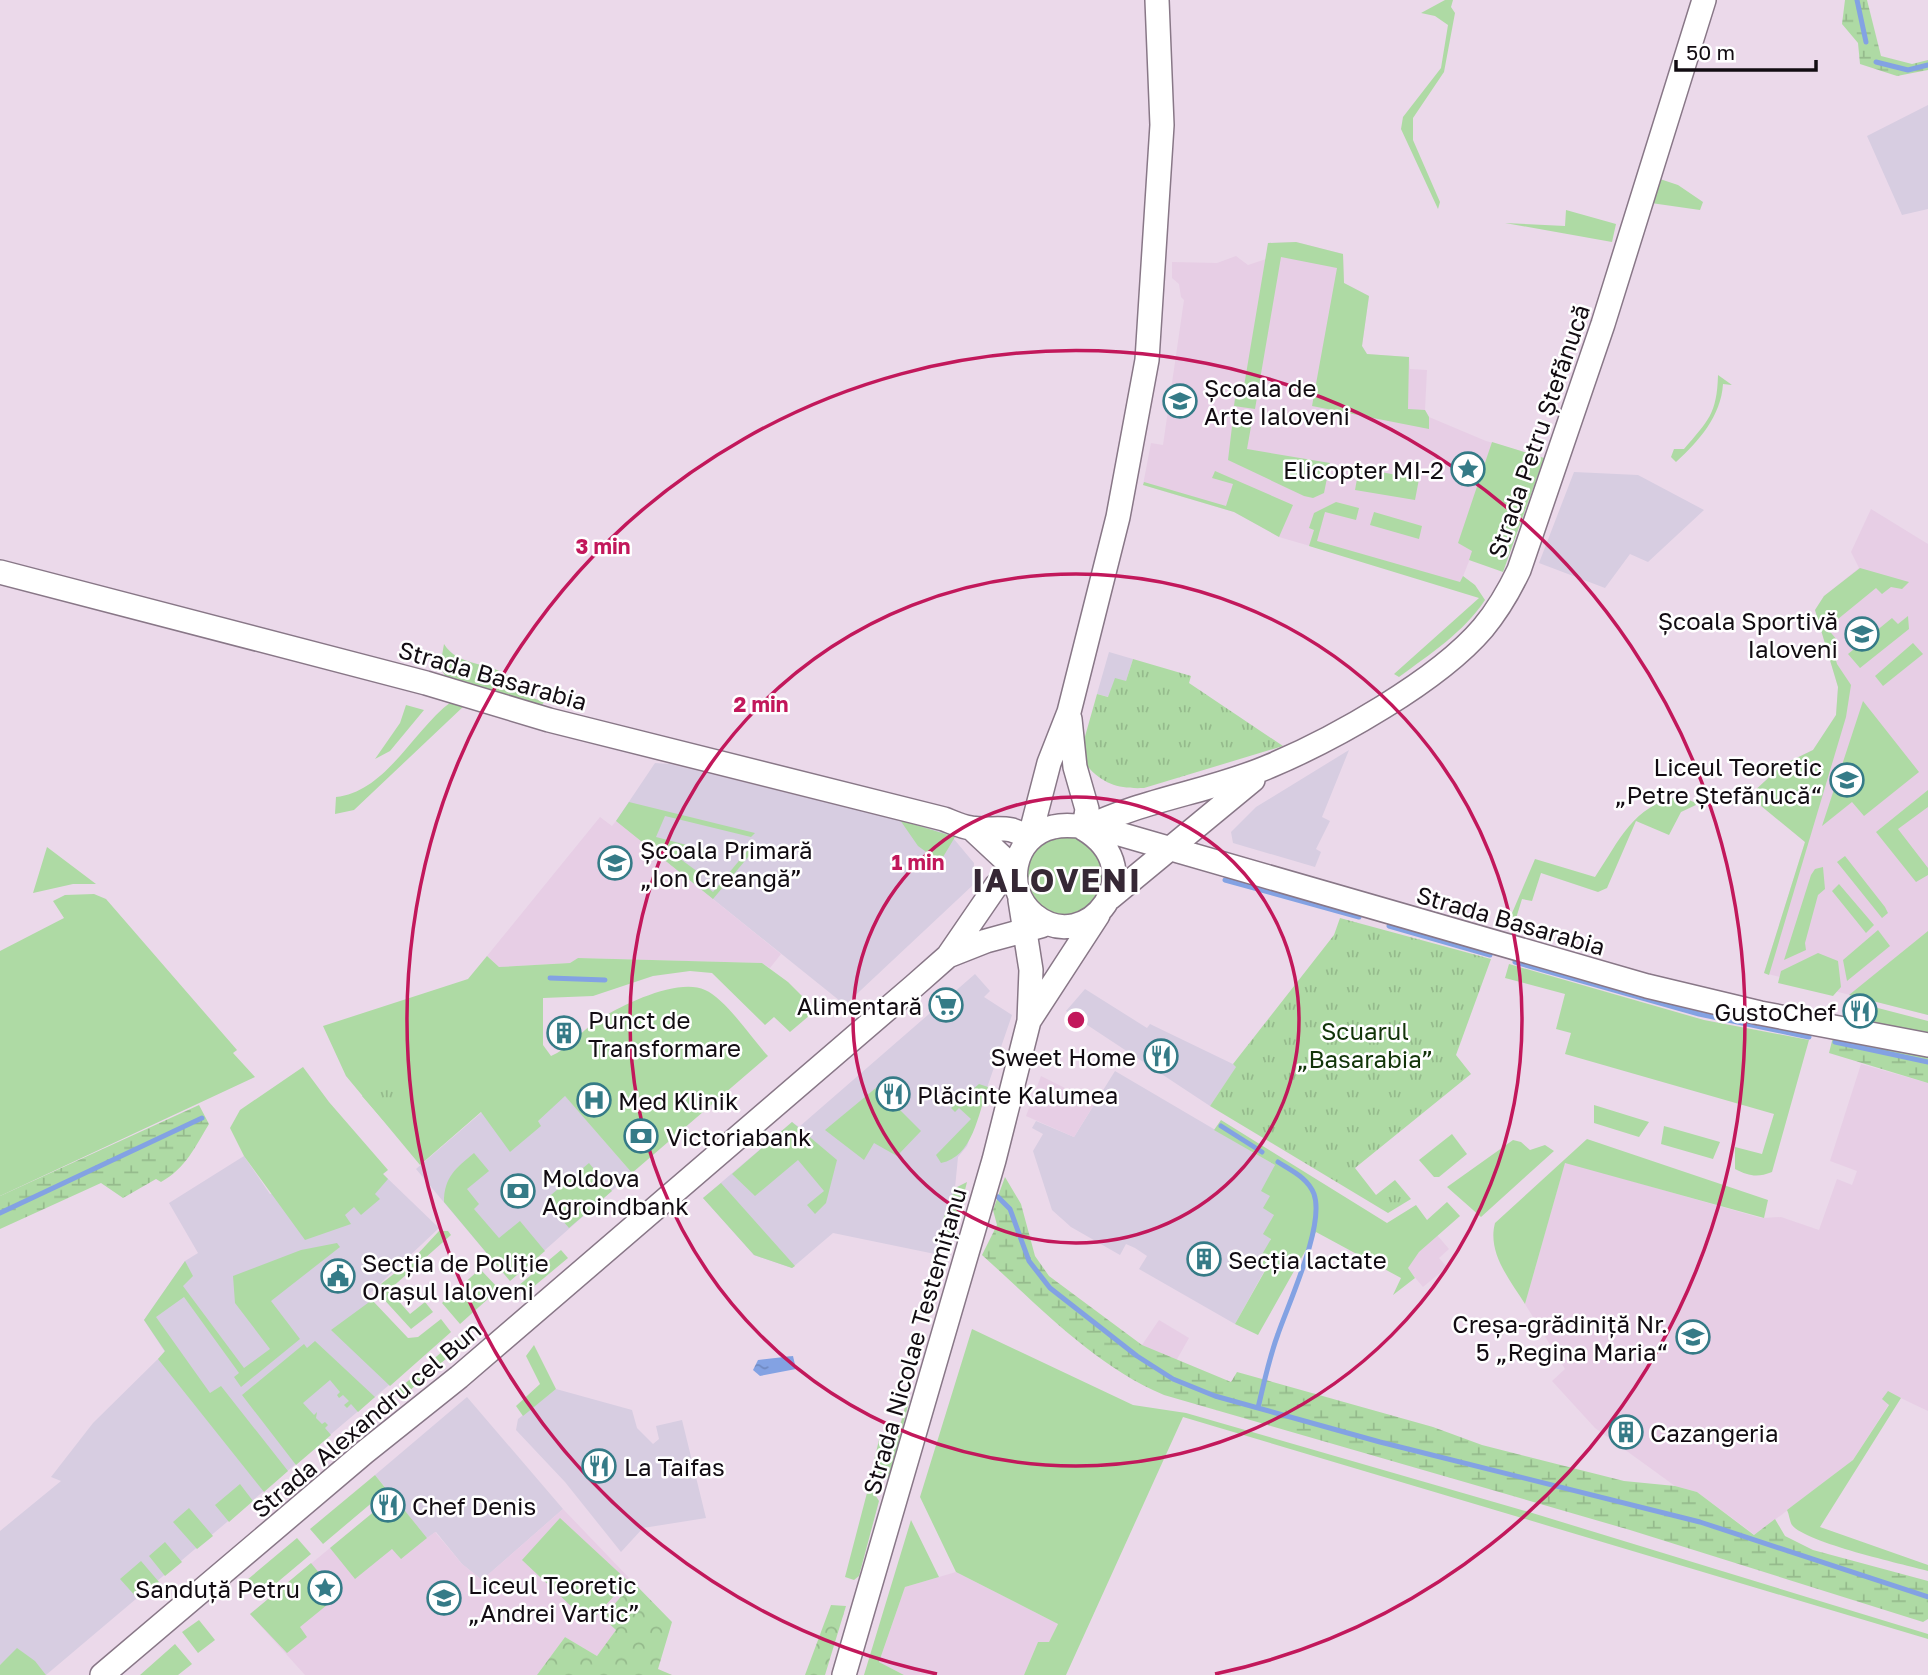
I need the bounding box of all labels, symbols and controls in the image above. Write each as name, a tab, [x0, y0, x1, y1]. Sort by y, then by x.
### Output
scale bar	[1676, 28, 1816, 72]
text: 50 m	[1686, 39, 1735, 65]
street label: Strada Petru Ștefănucă	[1481, 300, 1596, 562]
place label: Școala de Arte Ialoveni	[1204, 373, 1350, 430]
school or university icon: Școala de Arte Ialoveni	[1161, 382, 1199, 420]
place icon: Elicopter MI-2	[1449, 450, 1487, 488]
place label: Elicopter MI-2	[1283, 455, 1444, 484]
text: 3 min	[576, 533, 630, 559]
place label: Școala Sportivă Ialoveni	[1658, 606, 1838, 663]
school or university icon: Școala Sportivă Ialoveni	[1843, 615, 1881, 653]
street label: Strada Basarabia	[395, 634, 591, 716]
text: 2 min	[734, 691, 788, 717]
place label: Liceul Teoretic „Petre Ștefănucă“	[1615, 752, 1822, 810]
school or university icon: Liceul Teoretic „Petre Ștefănucă“	[1828, 761, 1866, 799]
place label: Școala Primară „Ion Creangă”	[640, 835, 813, 892]
school or university icon: Școala Primară „Ion Creangă”	[596, 844, 634, 882]
text: 1 min	[892, 849, 944, 875]
district label: IALOVENI	[972, 861, 1142, 899]
street label: Strada Basarabia	[1413, 879, 1609, 961]
supermarket icon: Alimentară	[927, 986, 965, 1024]
place label: Alimentară	[797, 991, 922, 1020]
restaurant icon: GustoChef	[1841, 992, 1879, 1030]
place label: GustoChef	[1714, 997, 1836, 1026]
place label: Punct de Transformare	[588, 1005, 741, 1062]
centre of rings	[1064, 1008, 1088, 1032]
building icon: Punct de Transformare	[545, 1014, 583, 1052]
park label: Scuarul „Basarabia”	[1297, 1016, 1433, 1073]
restaurant icon: Sweet Home	[1142, 1037, 1180, 1075]
place label: Sweet Home	[990, 1042, 1136, 1071]
restaurant icon: Plăcinte Kalumea	[874, 1075, 912, 1113]
place label: Plăcinte Kalumea	[917, 1080, 1118, 1109]
hospital icon: Med Klinik	[575, 1081, 613, 1119]
place label: Med Klinik	[618, 1086, 739, 1115]
bank icon: Victoriabank	[622, 1117, 660, 1155]
place label: Victoriabank	[666, 1122, 812, 1151]
place label: Moldova Agroindbank	[542, 1163, 689, 1220]
bank icon: Moldova Agroindbank	[499, 1172, 537, 1210]
street label: Strada Nicolae Testemițanu	[856, 1184, 973, 1498]
building icon: Secția lactate	[1185, 1240, 1223, 1278]
place label: Secția lactate	[1228, 1245, 1387, 1275]
place label: Secția de Poliție Orașul Ialoveni	[362, 1248, 549, 1306]
public building icon: Secția de Poliție Orașul Ialoveni	[319, 1257, 357, 1295]
place label: Creșa-grădiniță Nr. 5 „Regina Maria“	[1452, 1309, 1668, 1366]
street label: Strada Alexandru cel Bun	[246, 1315, 486, 1523]
school or university icon: Creșa-grădiniță Nr. 5 „Regina Maria“	[1674, 1318, 1712, 1356]
building icon: Cazangeria	[1607, 1413, 1645, 1451]
place label: Cazangeria	[1650, 1418, 1778, 1447]
restaurant icon: La Taifas	[580, 1447, 618, 1485]
place label: La Taifas	[624, 1452, 725, 1481]
restaurant icon: Chef Denis	[369, 1486, 407, 1524]
place label: Chef Denis	[412, 1491, 536, 1520]
place icon: Sanduță Petru	[306, 1569, 344, 1607]
place label: Liceul Teoretic „Andrei Vartic”	[468, 1570, 640, 1627]
place label: Sanduță Petru	[135, 1574, 300, 1604]
school or university icon: Liceul Teoretic „Andrei Vartic”	[425, 1579, 463, 1617]

